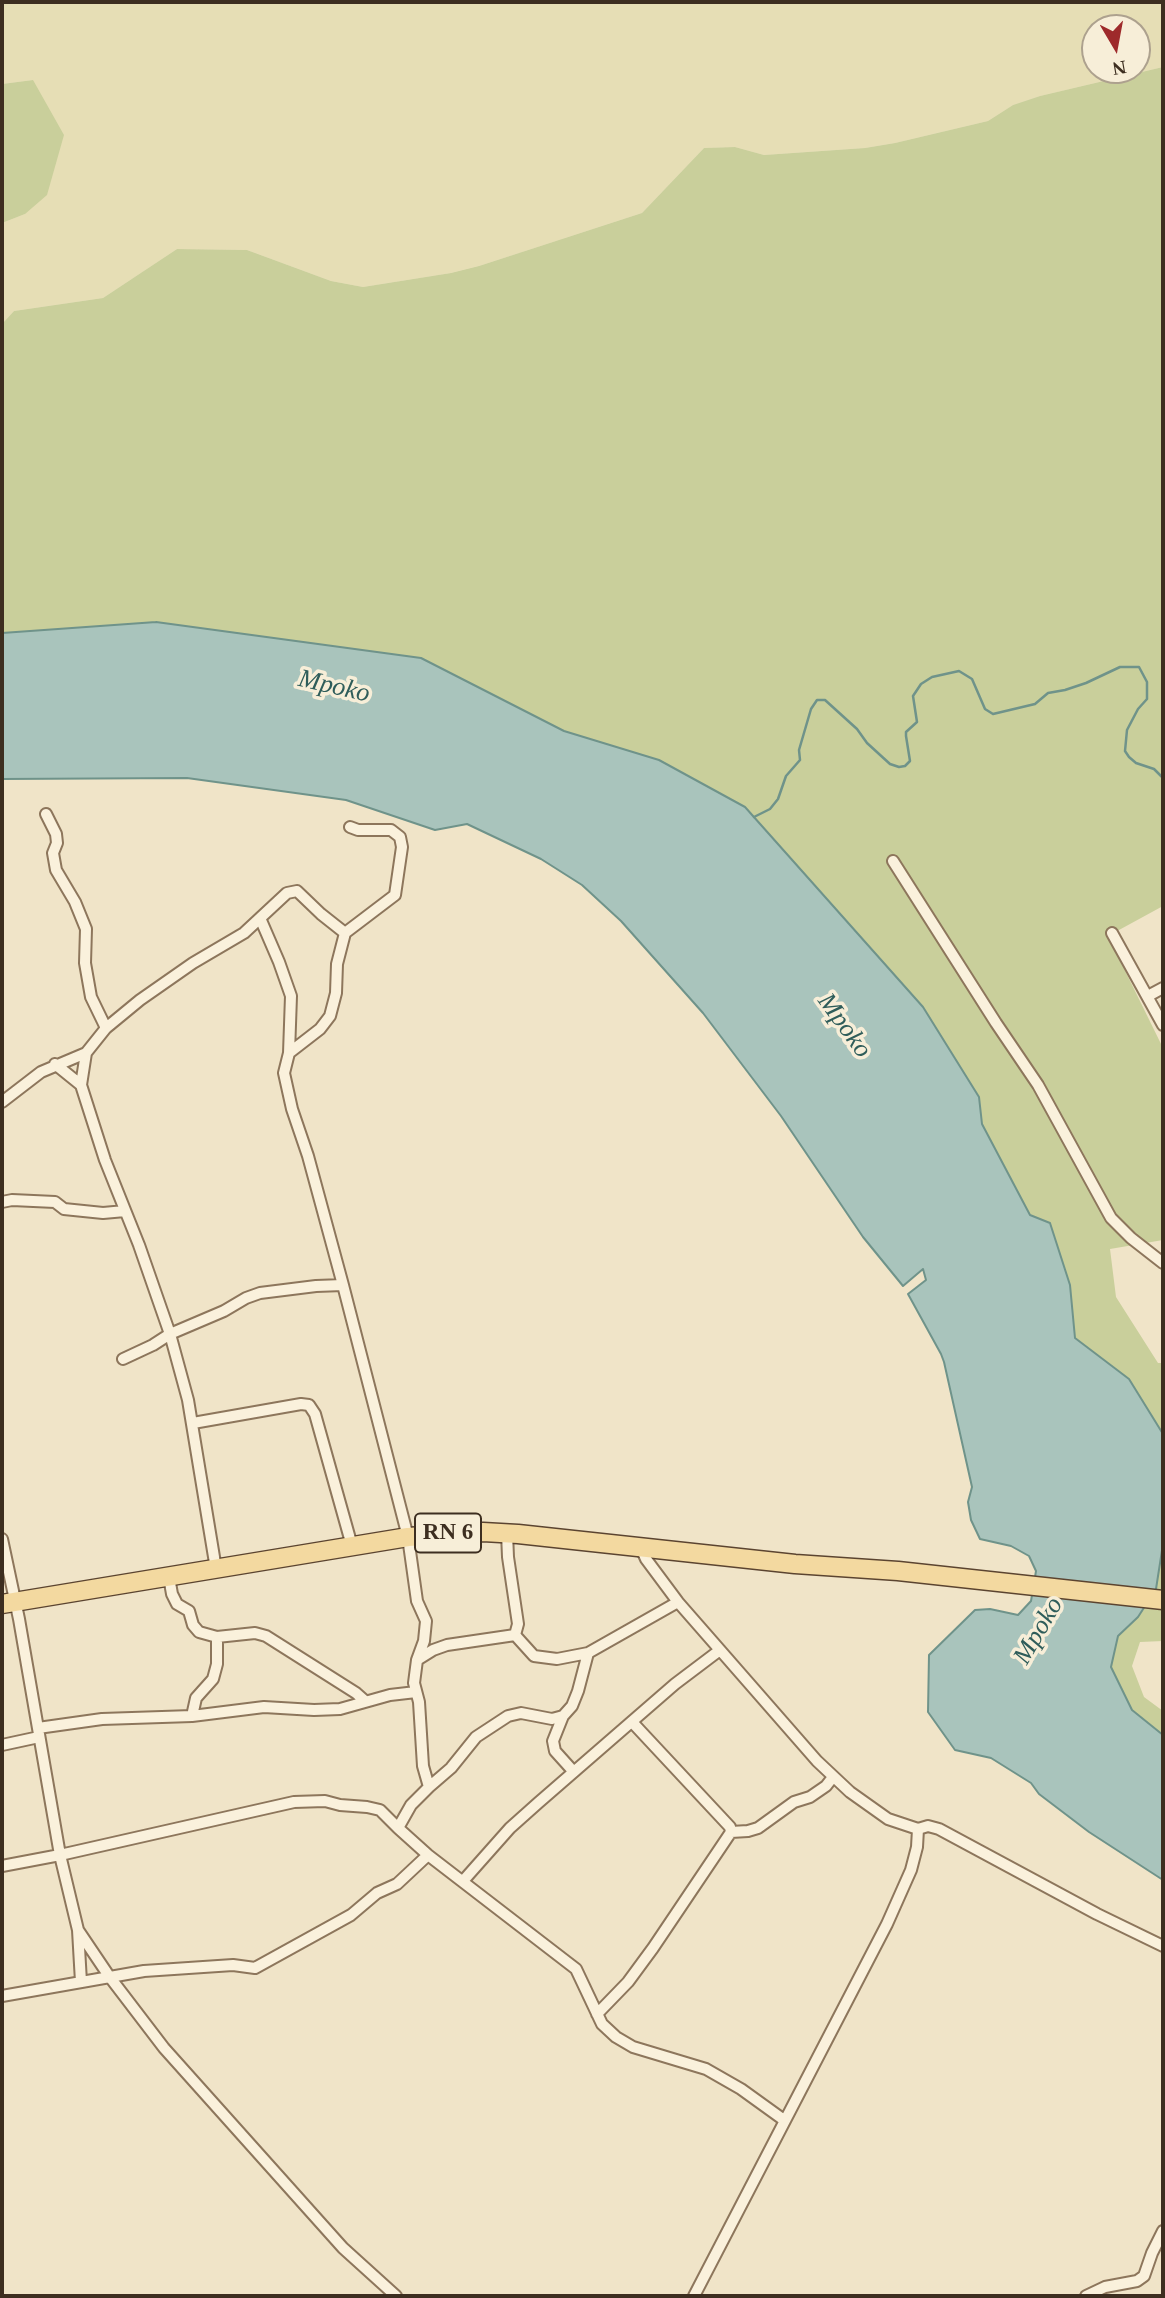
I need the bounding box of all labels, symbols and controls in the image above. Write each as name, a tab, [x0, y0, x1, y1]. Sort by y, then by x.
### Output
north arrow	[1081, 14, 1151, 84]
text: N	[1111, 57, 1128, 80]
water label: Mpoko	[295, 664, 373, 710]
water label: Mpoko	[810, 988, 878, 1064]
road number: RN 6	[415, 1514, 481, 1552]
water label: Mpoko	[1007, 1592, 1071, 1670]

